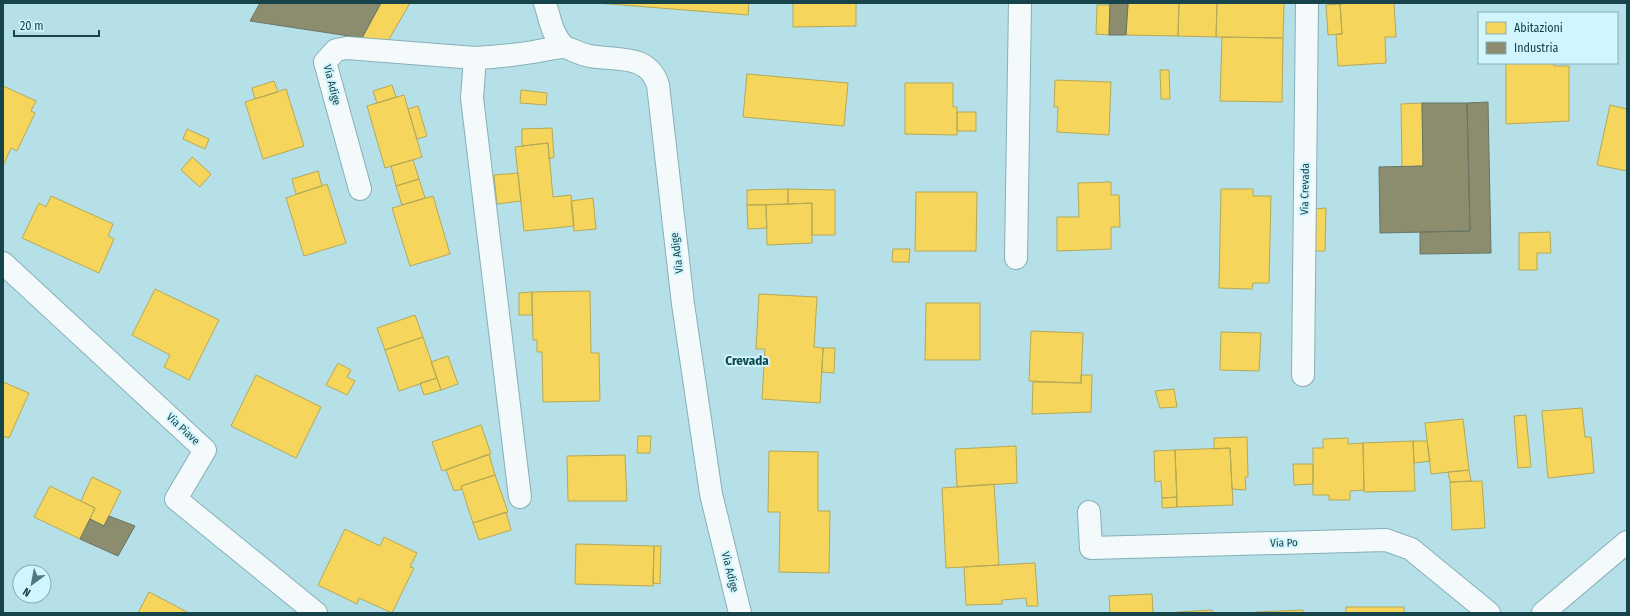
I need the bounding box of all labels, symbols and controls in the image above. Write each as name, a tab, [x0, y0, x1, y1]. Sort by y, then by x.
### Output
scale bar	[14, 12, 99, 38]
legend	[1478, 12, 1618, 64]
text: 20 m	[20, 19, 44, 33]
text: Abitazioni	[1514, 21, 1563, 35]
text: Industria	[1514, 41, 1558, 55]
street label: Via Adige	[321, 63, 343, 107]
street label: Via Crevada	[1298, 163, 1312, 215]
street label: Via Adige	[668, 232, 686, 274]
district label: Crevada	[725, 353, 769, 368]
street label: Via Piave	[164, 410, 202, 448]
street label: Via Po	[1270, 536, 1298, 550]
street label: Via Adige	[719, 550, 741, 594]
north arrow	[12, 564, 52, 604]
text: N	[21, 585, 33, 599]

